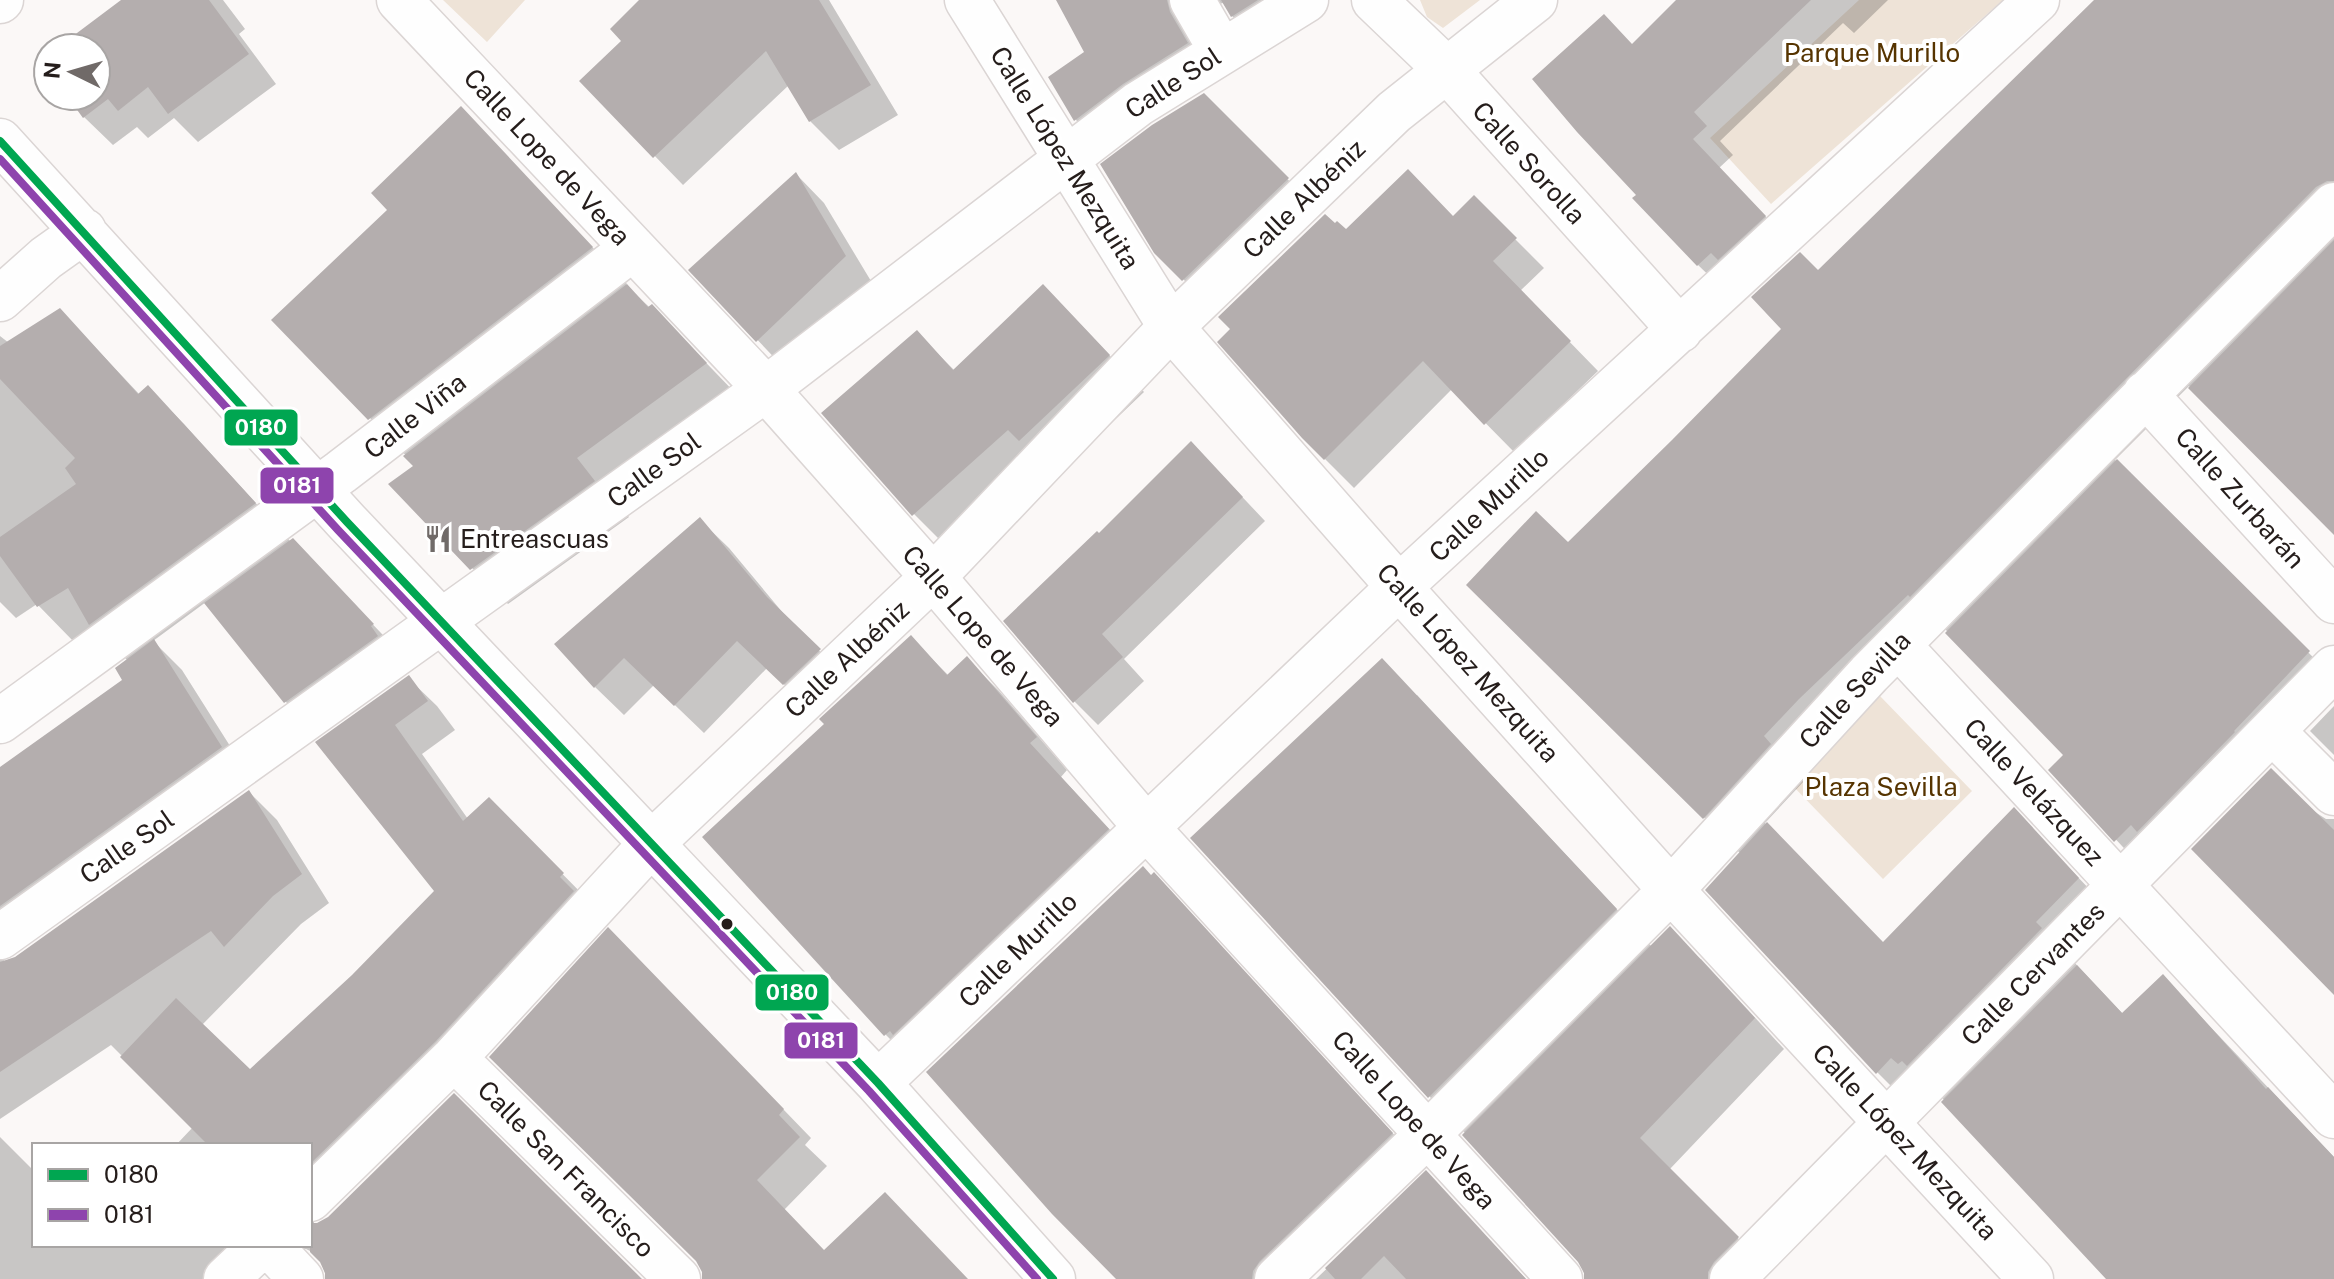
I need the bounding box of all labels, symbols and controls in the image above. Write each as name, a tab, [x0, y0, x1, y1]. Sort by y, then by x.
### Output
north arrow	[32, 32, 112, 112]
park label: Parque Murillo	[1784, 37, 1960, 68]
street label: Calle Sol	[1119, 40, 1226, 125]
street label: Calle López Mezquita	[984, 41, 1147, 275]
text: N	[38, 61, 66, 80]
street label: Calle Lope de Vega	[458, 62, 637, 251]
street label: Calle Sorolla	[1466, 95, 1592, 230]
street label: Calle Albéniz	[1236, 133, 1371, 265]
street label: Calle Viña	[358, 366, 472, 465]
line badge: 0180	[223, 408, 299, 447]
text: 0180	[235, 414, 287, 440]
street label: Calle Zurbarán	[2169, 421, 2312, 574]
street label: Calle Sol	[601, 425, 706, 514]
street label: Calle Murillo	[1422, 441, 1555, 568]
line badge: 0181	[259, 466, 335, 505]
text: 0181	[273, 472, 321, 498]
place label: Entreascuas	[460, 523, 609, 554]
restaurant icon: Entreascuas	[423, 524, 453, 554]
street label: Calle Lope de Vega	[896, 539, 1070, 733]
street label: Calle López Mezquita	[1371, 557, 1566, 768]
street label: Calle Albéniz	[778, 593, 915, 724]
street label: Calle Sevilla	[1793, 625, 1917, 755]
street label: Calle Velázquez	[1958, 712, 2111, 872]
park label: Plaza Sevilla	[1804, 771, 1958, 802]
street label: Calle Sol	[74, 803, 180, 890]
street label: Calle Murillo	[952, 886, 1083, 1014]
street label: Calle Cervantes	[1955, 896, 2111, 1052]
unlabelled marker	[719, 916, 735, 932]
line badge: 0180	[754, 973, 830, 1012]
text: 0180	[766, 979, 818, 1005]
line badge: 0181	[783, 1021, 859, 1060]
street label: Calle Lope de Vega	[1326, 1024, 1503, 1215]
text: 0181	[797, 1027, 845, 1053]
street label: Calle López Mezquita	[1806, 1037, 2004, 1246]
street label: Calle San Francisco	[471, 1074, 661, 1264]
legend	[32, 1143, 312, 1247]
text: 0180	[104, 1160, 159, 1188]
text: 0181	[104, 1200, 154, 1228]

